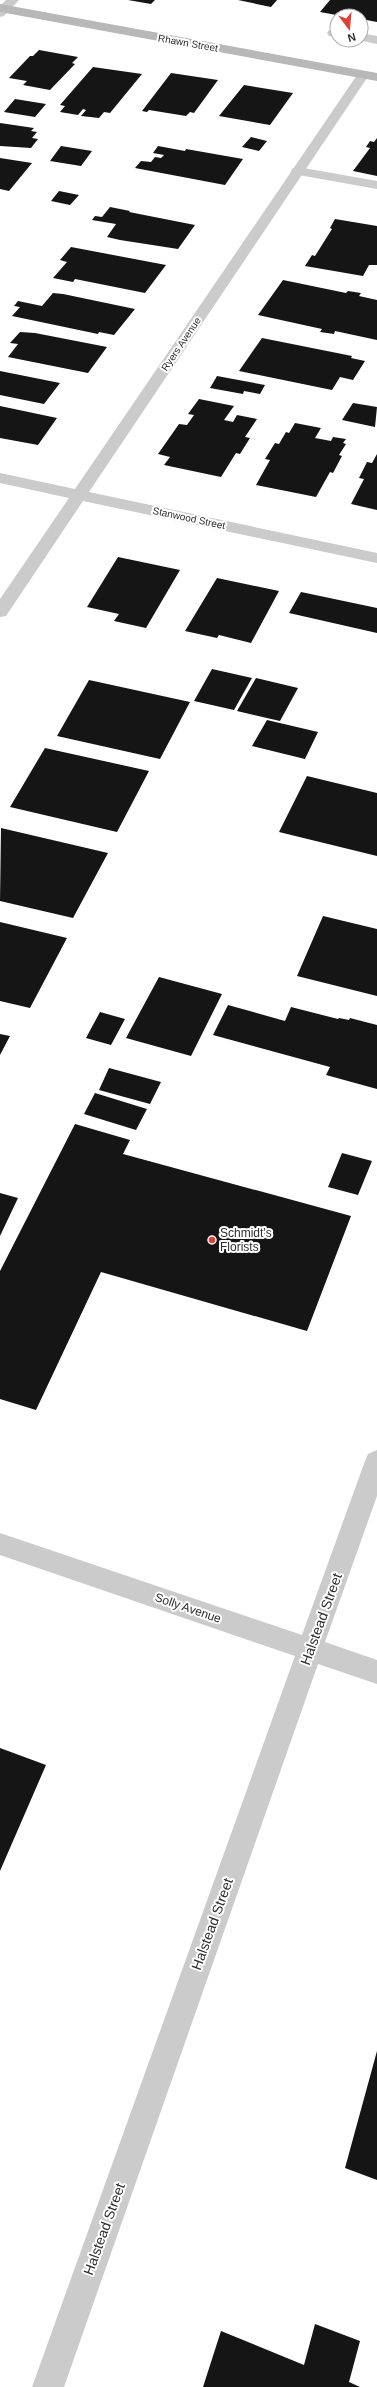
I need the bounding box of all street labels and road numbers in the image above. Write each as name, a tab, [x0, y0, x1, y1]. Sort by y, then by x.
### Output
street label: Rhawn Street	[157, 32, 219, 54]
street label: Ryers Avenue	[159, 315, 203, 373]
street label: Stanwood Street	[152, 505, 227, 531]
street label: Halstead Street	[297, 1571, 345, 1667]
street label: Solly Avenue	[153, 1590, 223, 1626]
street label: Halstead Street	[188, 1876, 236, 1972]
street label: Halstead Street	[80, 2181, 128, 2277]

